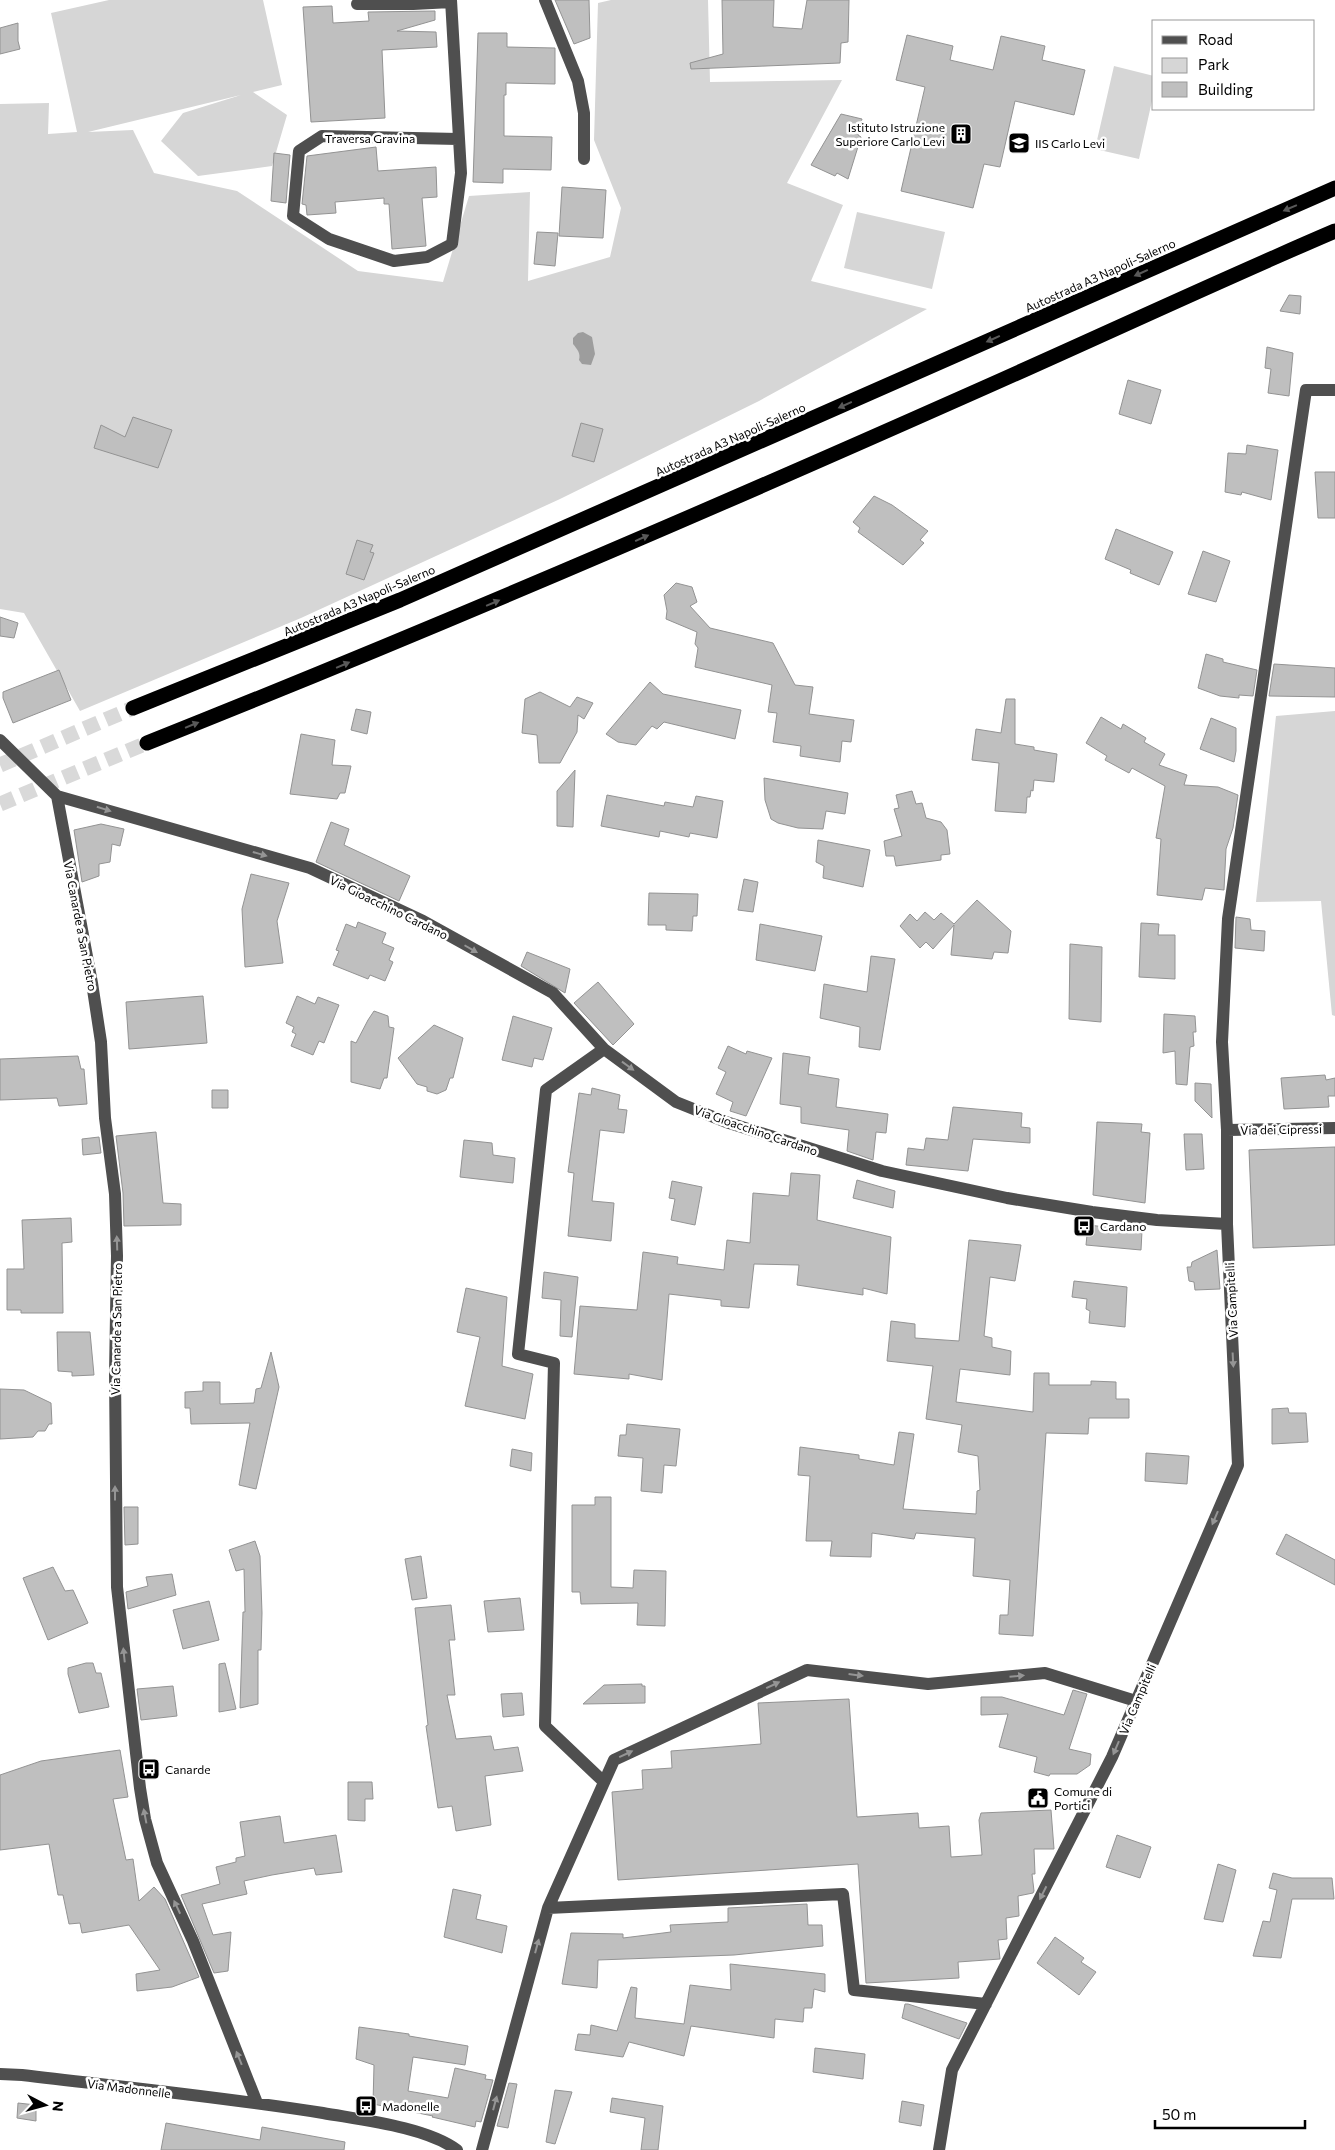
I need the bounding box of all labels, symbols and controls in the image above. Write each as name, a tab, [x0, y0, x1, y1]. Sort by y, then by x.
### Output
legend	[1152, 20, 1315, 110]
text: Road	[1198, 30, 1233, 48]
text: Park	[1198, 55, 1229, 73]
text: Building	[1198, 80, 1253, 98]
place label: Istituto Istruzione Superiore Carlo Levi	[835, 120, 945, 148]
building icon: Istituto Istruzione Superiore Carlo Levi	[949, 122, 973, 146]
street label: Traversa Gravina	[325, 131, 415, 145]
school or university icon: IIS Carlo Levi	[1007, 131, 1031, 155]
place label: IIS Carlo Levi	[1035, 136, 1105, 150]
one-way arrow	[1283, 204, 1297, 212]
street label: Autostrada A3 Napoli-Salerno	[1023, 235, 1177, 315]
one-way arrow	[1134, 269, 1148, 277]
one-way arrow	[986, 336, 1000, 344]
street label: Autostrada A3 Napoli-Salerno	[653, 399, 807, 479]
one-way arrow	[838, 402, 852, 410]
one-way arrow	[635, 533, 649, 541]
street label: Autostrada A3 Napoli-Salerno	[281, 562, 437, 638]
one-way arrow	[486, 598, 500, 606]
one-way arrow	[336, 661, 350, 669]
one-way arrow	[185, 721, 199, 729]
one-way arrow	[97, 805, 112, 813]
one-way arrow	[253, 850, 268, 858]
street label: Via Canarde a San Pietro	[62, 860, 100, 992]
street label: Via Gioacchino Cardano	[328, 872, 450, 942]
one-way arrow	[465, 944, 478, 953]
one-way arrow	[621, 1061, 635, 1071]
street label: Via Gioacchino Cardano	[692, 1102, 820, 1158]
street label: Via dei Cipressi	[1240, 1121, 1322, 1137]
bus stop icon: Cardano	[1072, 1214, 1096, 1238]
place label: Cardano	[1100, 1219, 1146, 1233]
one-way arrow	[113, 1235, 121, 1251]
street label: Via Campitelli	[1222, 1262, 1240, 1338]
street label: Via Canarde a San Pietro	[108, 1263, 124, 1395]
one-way arrow	[1230, 1353, 1238, 1369]
one-way arrow	[112, 1485, 120, 1501]
one-way arrow	[1211, 1511, 1219, 1525]
one-way arrow	[120, 1647, 128, 1663]
street label: Via Campitelli	[1116, 1662, 1158, 1736]
one-way arrow	[848, 1671, 864, 1679]
one-way arrow	[1010, 1672, 1026, 1680]
one-way arrow	[766, 1681, 780, 1689]
one-way arrow	[1112, 1740, 1119, 1755]
one-way arrow	[619, 1750, 633, 1758]
bus stop icon: Canarde	[137, 1757, 161, 1781]
place label: Canarde	[165, 1762, 211, 1776]
place label: Comune di Portici	[1054, 1784, 1112, 1812]
public building icon: Comune di Portici	[1026, 1786, 1050, 1810]
one-way arrow	[141, 1808, 149, 1824]
one-way arrow	[1039, 1885, 1047, 1900]
one-way arrow	[173, 1900, 181, 1914]
one-way arrow	[534, 1939, 542, 1954]
one-way arrow	[235, 2050, 242, 2065]
street label: Via Madonnelle	[86, 2076, 172, 2100]
north arrow	[20, 2080, 70, 2130]
bus stop icon: Madonelle	[354, 2094, 378, 2118]
one-way arrow	[491, 2095, 499, 2111]
scale bar	[1155, 2098, 1305, 2130]
place label: Madonelle	[382, 2099, 439, 2113]
text: N	[49, 2100, 67, 2113]
text: 50 m	[1162, 2105, 1196, 2123]

